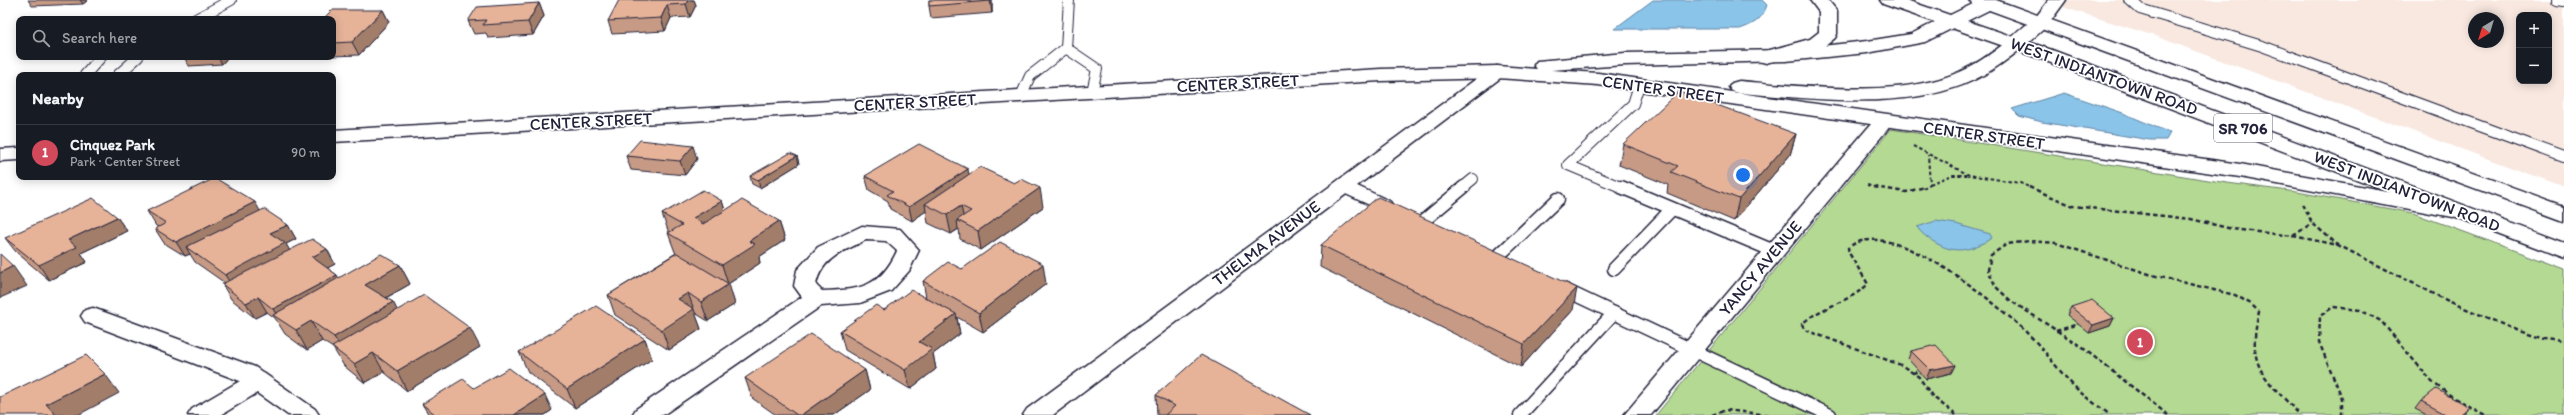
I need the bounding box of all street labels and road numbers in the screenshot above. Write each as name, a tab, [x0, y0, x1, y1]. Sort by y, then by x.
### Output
street label: WEST INDIANTOWN ROAD	[2008, 33, 2201, 119]
street label: CENTER STREET	[1176, 70, 1300, 96]
street label: CENTER STREET	[1601, 71, 1726, 108]
street label: CENTER STREET	[853, 89, 977, 115]
street label: CENTER STREET	[529, 108, 653, 134]
road number: SR 706	[2214, 114, 2272, 142]
street label: CENTER STREET	[1922, 117, 2047, 154]
street label: WEST INDIANTOWN ROAD	[2311, 146, 2503, 236]
street label: THELMA AVENUE	[1208, 196, 1324, 290]
street label: YANCY AVENUE	[1714, 216, 1806, 320]

